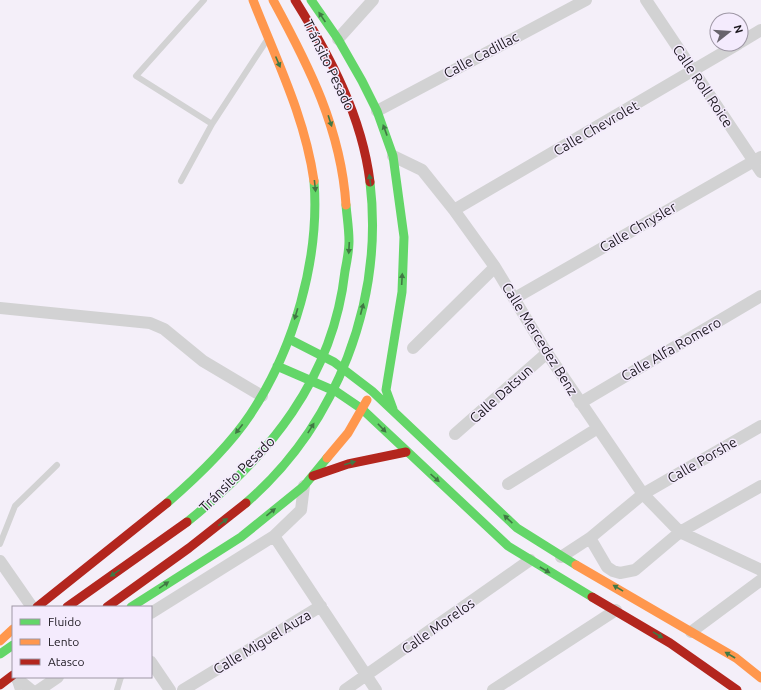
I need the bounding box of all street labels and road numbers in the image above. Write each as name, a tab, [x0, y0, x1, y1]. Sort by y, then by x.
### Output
street label: Tránsito Pesado	[300, 17, 358, 113]
street label: Calle Cadillac	[441, 28, 522, 81]
street label: Calle Roll Roice	[670, 42, 736, 130]
street label: Calle Chevrolet	[551, 97, 642, 159]
street label: Calle Chrysler	[597, 198, 680, 255]
street label: Calle Mercedez Benz	[499, 280, 581, 398]
street label: Calle Alfa Romero	[618, 314, 724, 384]
street label: Calle Datsun	[466, 362, 536, 426]
street label: Tránsito Pesado	[196, 433, 278, 515]
street label: Calle Porshe	[664, 434, 740, 486]
street label: Calle Morelos	[398, 595, 478, 657]
street label: Calle Miguel Auza	[210, 607, 314, 677]

